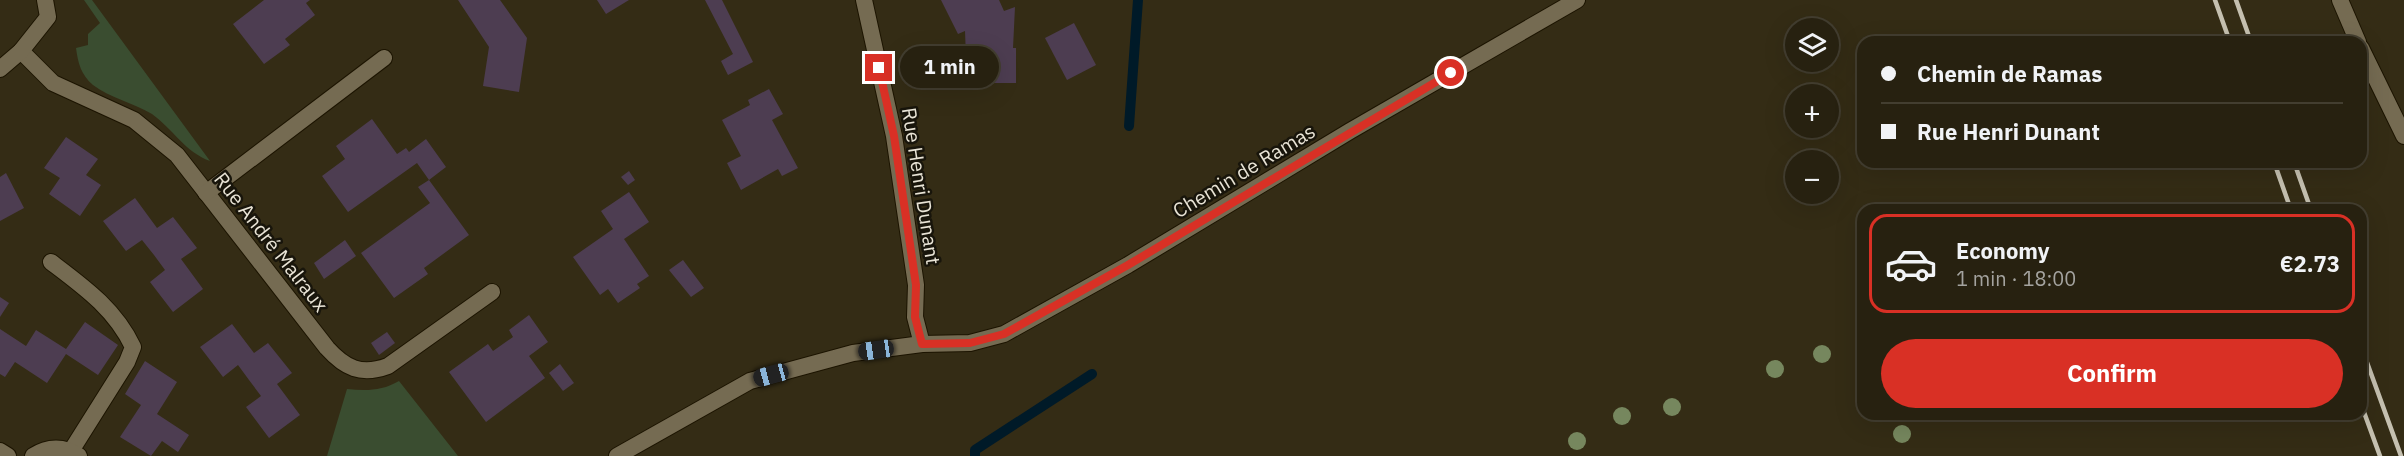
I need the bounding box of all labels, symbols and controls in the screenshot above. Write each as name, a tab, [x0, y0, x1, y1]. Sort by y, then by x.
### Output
map controls	[1785, 18, 1839, 204]
button: layers	[1785, 18, 1839, 72]
callout: 1 min	[900, 47, 999, 89]
text: 1 min	[923, 53, 976, 80]
route end	[865, 54, 892, 81]
route start	[1437, 59, 1464, 86]
text: Chemin de Ramas	[1917, 59, 2102, 88]
button: +	[1785, 84, 1839, 138]
street label: Rue Henri Dunant	[896, 105, 947, 266]
street label: Chemin de Ramas	[1167, 117, 1320, 224]
text: Rue Henri Dunant	[1917, 117, 2100, 146]
button: −	[1785, 150, 1839, 204]
street label: Rue André Malraux	[208, 166, 334, 317]
text: Economy	[1956, 236, 2050, 265]
icon: car	[1884, 237, 1938, 291]
text: €2.73	[2280, 249, 2340, 278]
text: 1 min · 18:00	[1956, 265, 2076, 292]
car	[857, 339, 895, 361]
button: Confirm	[1881, 339, 2343, 408]
car	[751, 362, 791, 388]

